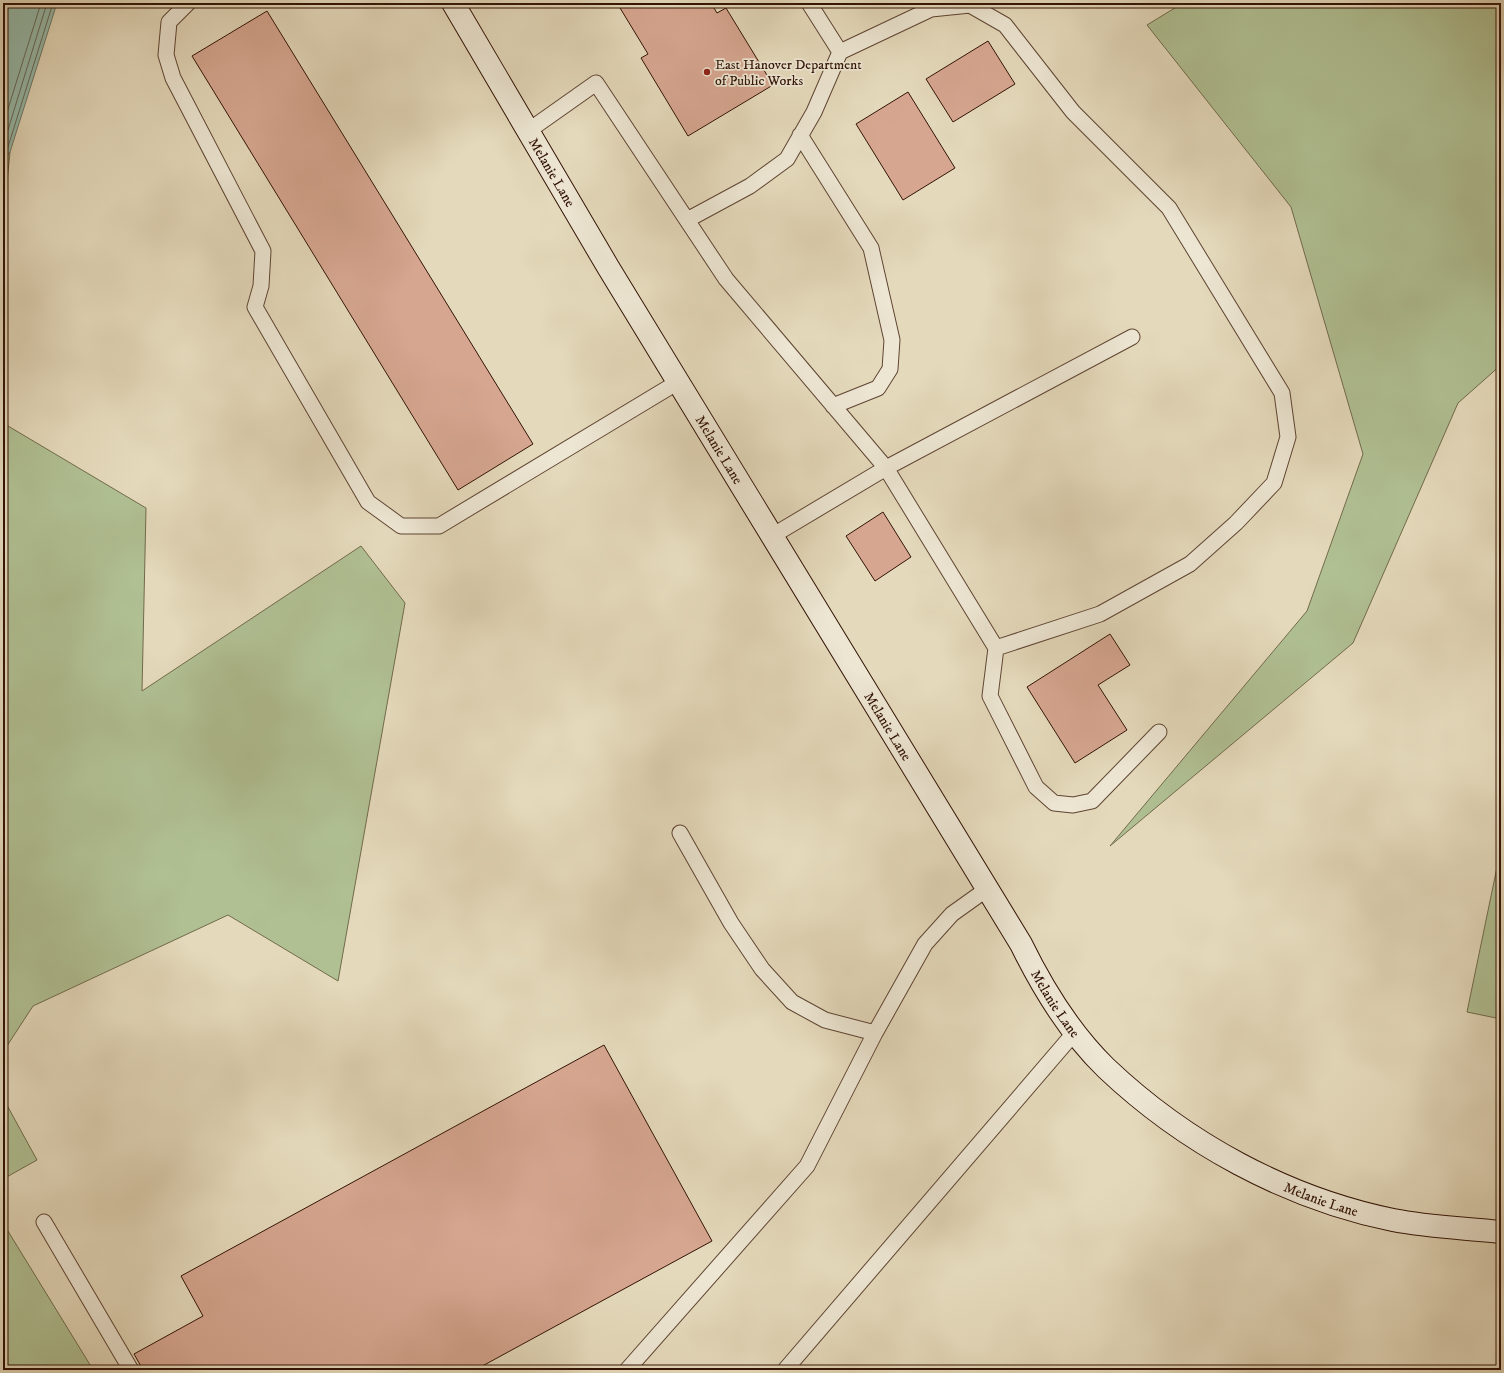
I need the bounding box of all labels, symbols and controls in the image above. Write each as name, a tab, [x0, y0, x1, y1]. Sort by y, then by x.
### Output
place label: East Hanover Department of Public Works	[715, 56, 862, 90]
marker: East Hanover Department of Public Works	[702, 67, 712, 77]
street label: Melanie Lane	[524, 135, 579, 211]
street label: Melanie Lane	[691, 412, 746, 488]
street label: Melanie Lane	[859, 689, 915, 765]
street label: Melanie Lane	[1026, 967, 1083, 1042]
street label: Melanie Lane	[1281, 1178, 1360, 1221]

